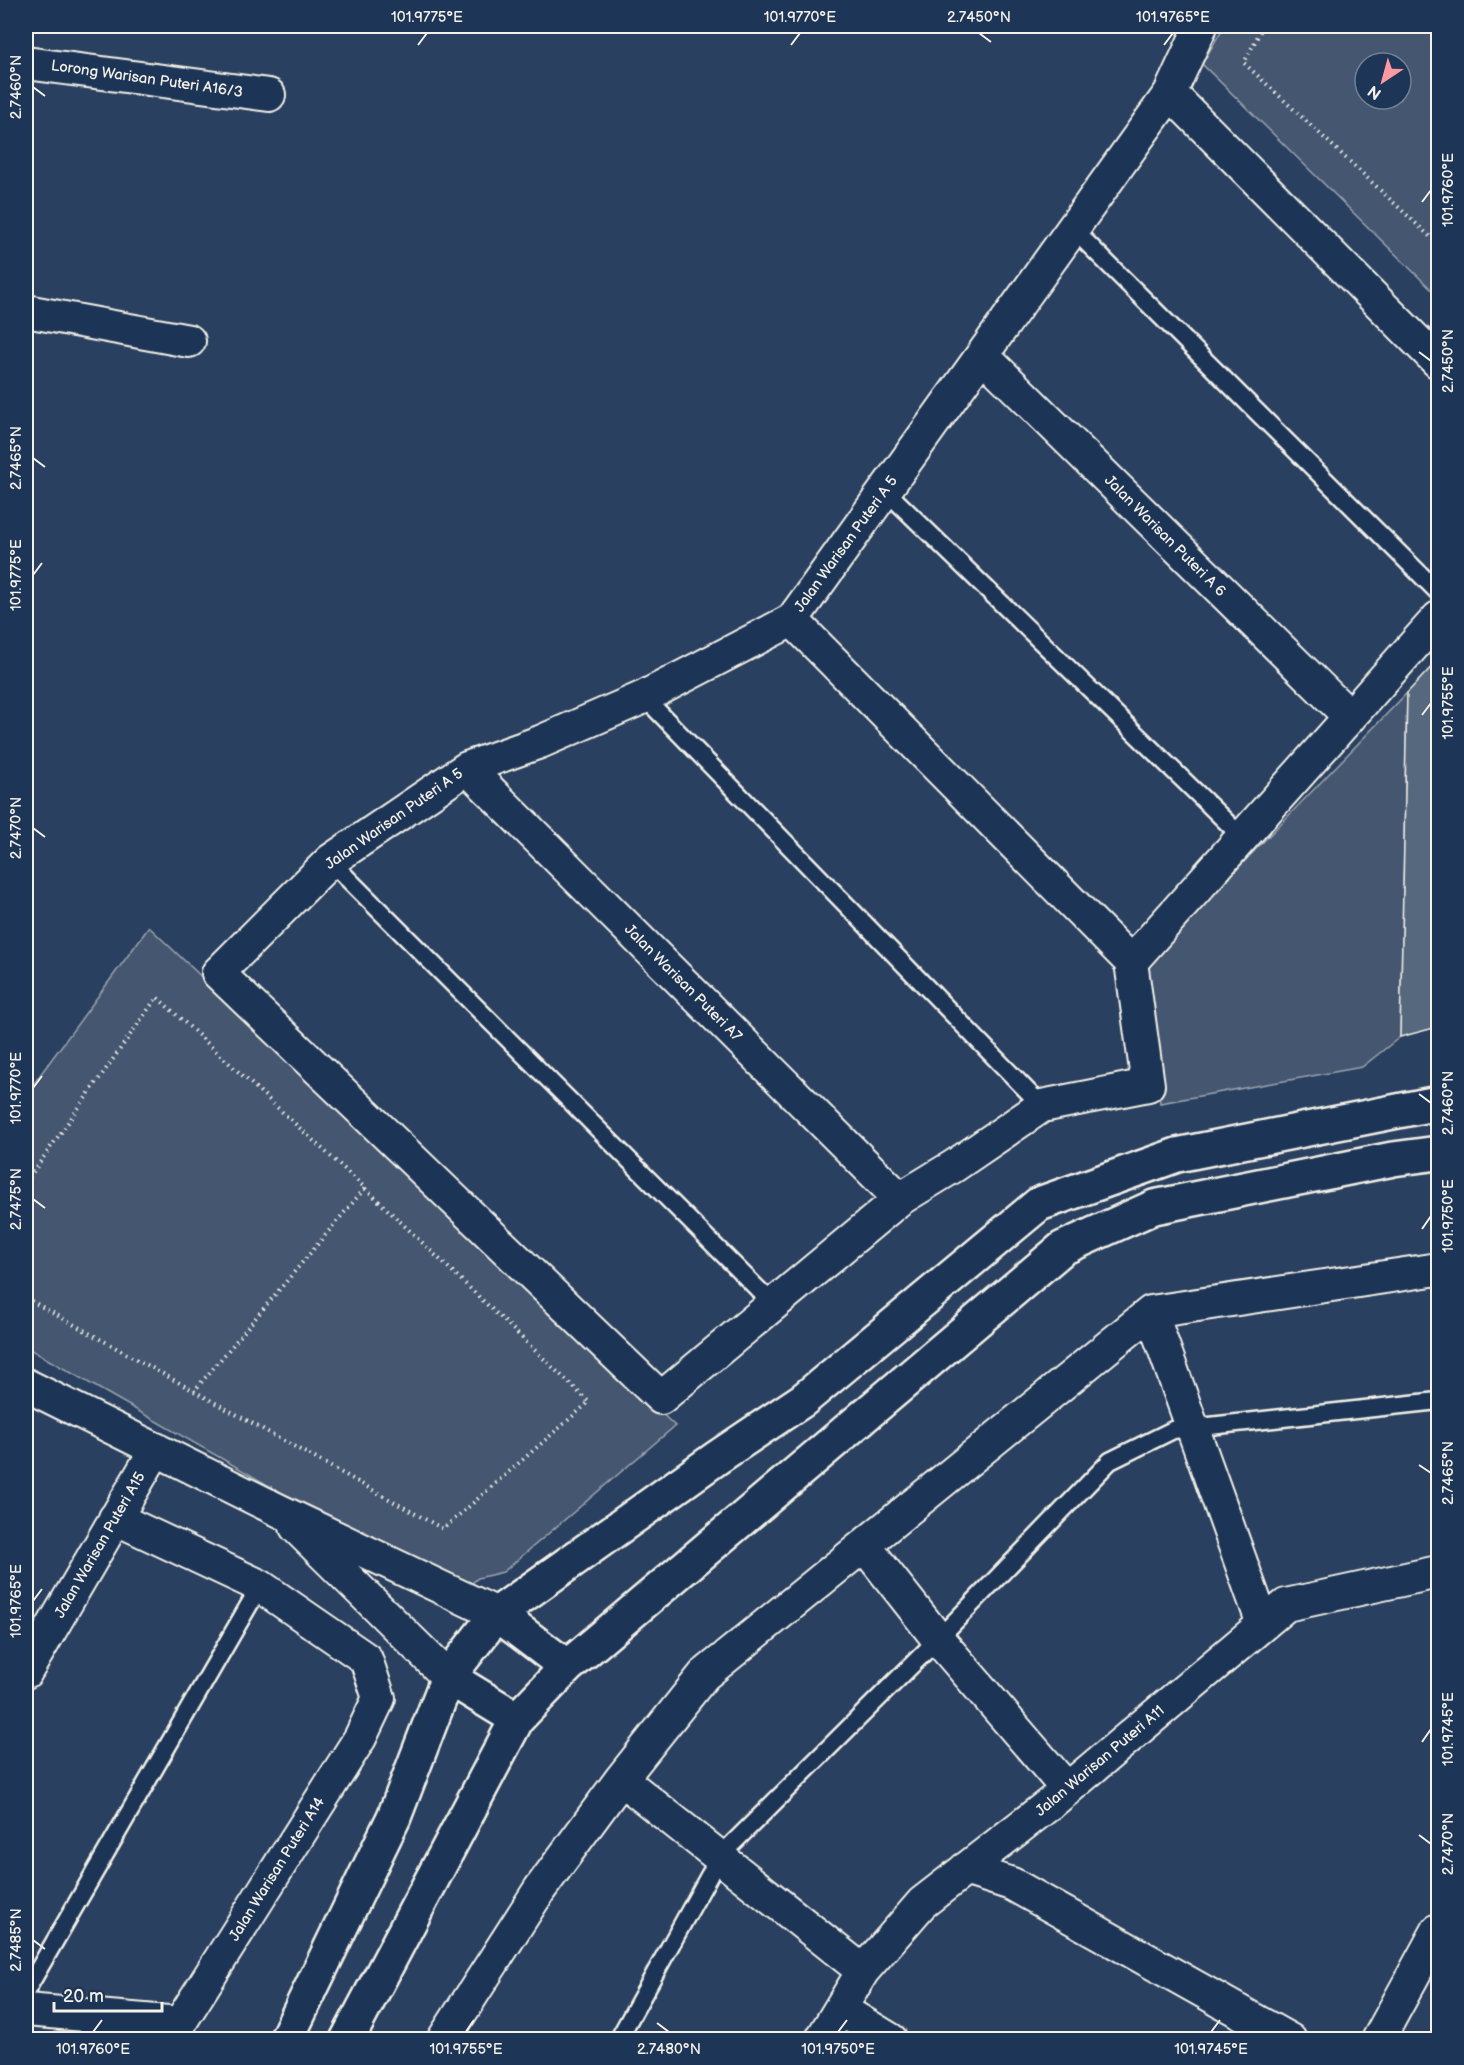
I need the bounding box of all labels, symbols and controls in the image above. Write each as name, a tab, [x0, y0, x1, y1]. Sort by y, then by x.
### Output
text: 101.9775°E	[391, 8, 463, 27]
text: 101.9770°E	[764, 8, 836, 27]
text: 2.7450°N	[947, 8, 1011, 27]
text: 101.9765°E	[1136, 8, 1210, 27]
north arrow	[1353, 51, 1413, 111]
text: 2.7460°N	[7, 55, 26, 119]
street label: Lorong Warisan Puteri A16/3	[50, 56, 244, 102]
text: N	[1365, 81, 1386, 103]
text: 101.9760°E	[1439, 153, 1458, 227]
text: 2.7450°N	[1439, 329, 1458, 393]
text: 2.7465°N	[7, 426, 26, 490]
street label: Jalan Warisan Puteri A 6	[1100, 471, 1230, 601]
street label: Jalan Warisan Puteri A 5	[790, 472, 902, 616]
text: 101.9775°E	[7, 539, 26, 611]
text: 101.9755°E	[1439, 666, 1458, 740]
street label: Jalan Warisan Puteri A 5	[321, 764, 467, 874]
text: 2.7470°N	[7, 797, 26, 859]
street label: Jalan Warisan Puteri A7	[620, 920, 746, 1046]
text: 101.9770°E	[7, 1052, 26, 1124]
text: 2.7460°N	[1439, 1071, 1458, 1135]
text: 2.7475°N	[7, 1168, 26, 1230]
text: 101.9750°E	[1439, 1179, 1458, 1253]
text: 2.7465°N	[1439, 1441, 1458, 1505]
street label: Jalan Warisan Puteri A15	[50, 1468, 150, 1622]
text: 101.9765°E	[7, 1564, 26, 1638]
text: 101.9745°E	[1439, 1692, 1458, 1766]
street label: Jalan Warisan Puteri A11	[1031, 1701, 1169, 1821]
street label: Jalan Warisan Puteri A14	[225, 1793, 329, 1945]
text: 2.7470°N	[1439, 1813, 1458, 1875]
text: 2.7485°N	[7, 1908, 26, 1972]
scale bar	[54, 1975, 162, 2013]
text: 20 m	[63, 1986, 104, 2007]
text: 101.9760°E	[56, 2040, 130, 2059]
text: 101.9755°E	[429, 2040, 503, 2059]
text: 2.7480°N	[637, 2040, 701, 2059]
text: 101.9750°E	[801, 2040, 875, 2059]
text: 101.9745°E	[1174, 2040, 1248, 2059]

